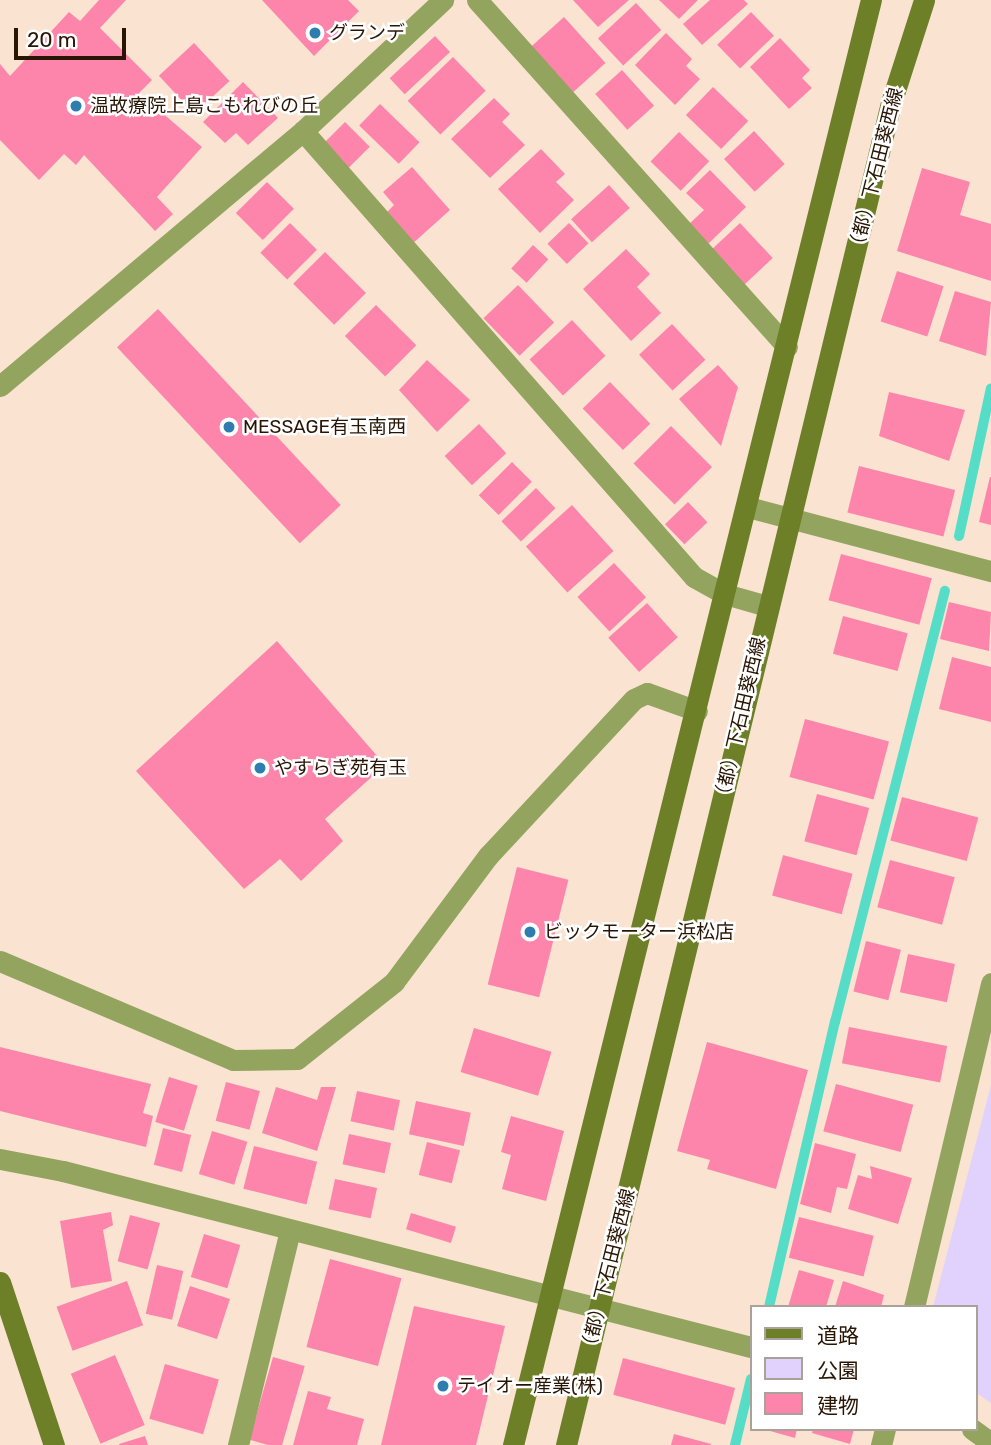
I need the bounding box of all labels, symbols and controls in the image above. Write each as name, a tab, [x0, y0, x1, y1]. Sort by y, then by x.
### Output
scale bar	[18, 14, 130, 58]
place label: グランデ	[329, 22, 405, 44]
marker: グランデ	[307, 25, 323, 41]
text: 20 m	[27, 27, 76, 52]
street label: （都）下石田葵西線	[844, 85, 908, 257]
place label: 温故療院上島こもれびの丘	[90, 95, 318, 117]
marker: 温故療院上島こもれびの丘	[68, 98, 84, 114]
place label: MESSAGE有玉南西	[243, 416, 406, 438]
marker: MESSAGE有玉南西	[221, 419, 237, 435]
street label: （都）下石田葵西線	[710, 635, 770, 807]
place label: やすらぎ苑有玉	[274, 757, 407, 779]
marker: やすらぎ苑有玉	[252, 760, 268, 776]
place label: ビックモーター浜松店	[544, 921, 734, 943]
marker: ビックモーター浜松店	[522, 924, 538, 940]
street label: （都）下石田葵西線	[576, 1186, 640, 1358]
legend	[750, 1305, 977, 1431]
text: 道路	[817, 1323, 859, 1348]
text: 公園	[817, 1358, 859, 1383]
place label: テイオー産業(株)	[457, 1375, 603, 1397]
marker: テイオー産業(株)	[435, 1378, 451, 1394]
text: 建物	[817, 1393, 859, 1418]

